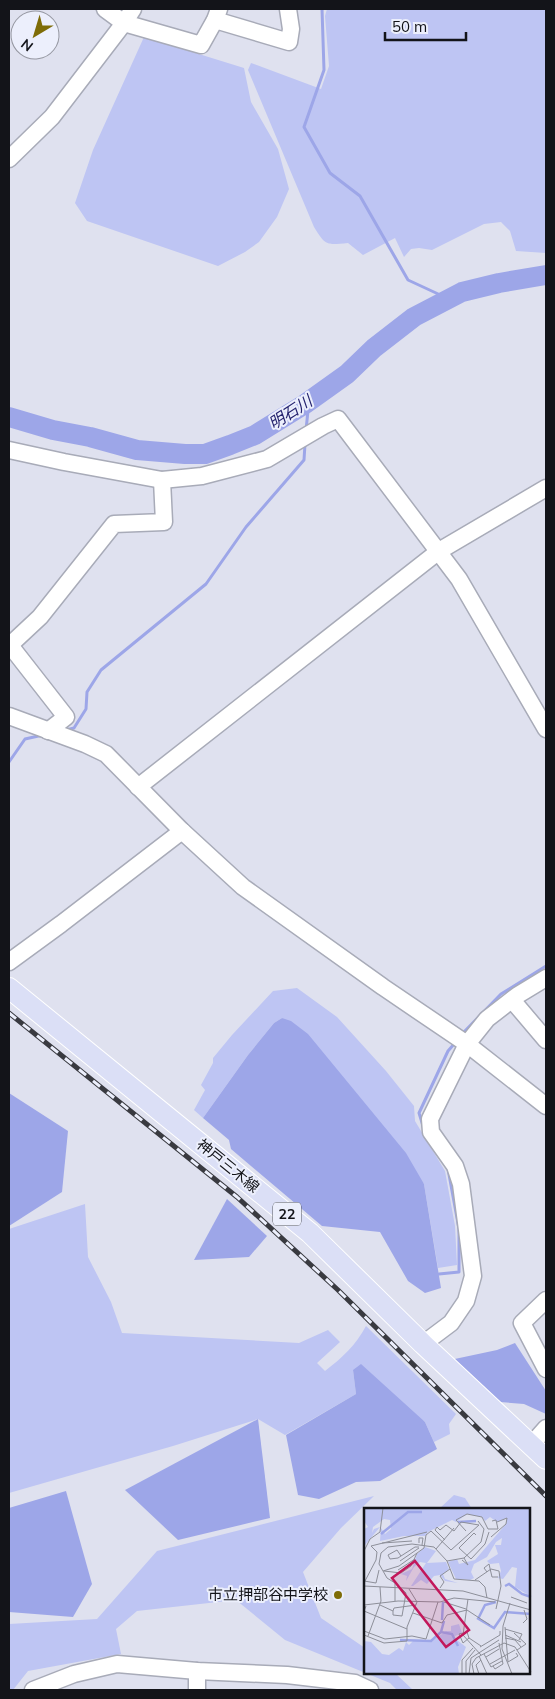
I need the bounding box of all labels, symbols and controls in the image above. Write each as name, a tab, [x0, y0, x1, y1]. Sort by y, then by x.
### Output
north arrow	[10, 10, 60, 60]
scale bar	[385, 10, 466, 42]
text: 50 m	[392, 17, 427, 36]
text: N	[17, 35, 37, 56]
water label: 明石川	[264, 389, 317, 433]
street label: 神戸三木線	[193, 1135, 263, 1197]
road number: 22	[273, 1202, 301, 1226]
inset map	[364, 1508, 530, 1674]
place label: 市立押部谷中学校	[208, 1585, 328, 1604]
marker: 市立押部谷中学校	[332, 1589, 344, 1601]

